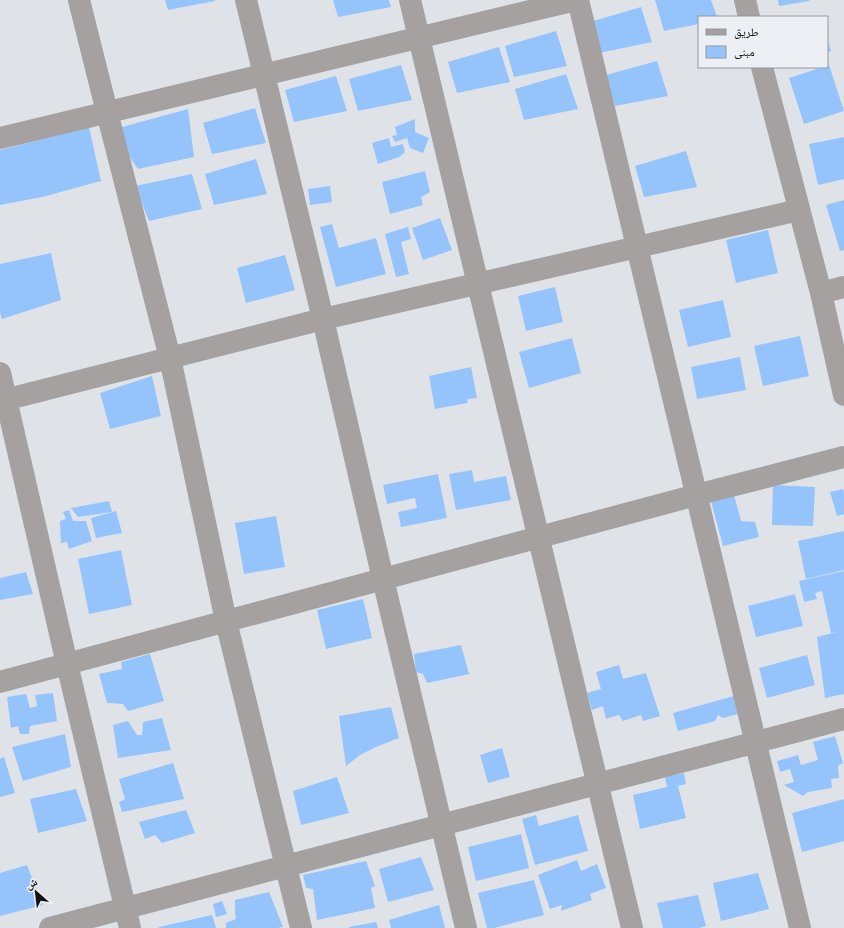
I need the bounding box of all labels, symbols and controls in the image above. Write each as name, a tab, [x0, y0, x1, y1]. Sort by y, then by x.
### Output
legend	[698, 16, 828, 68]
text: طريق	[734, 23, 759, 40]
text: مبنى	[734, 43, 755, 60]
north arrow	[16, 872, 56, 912]
text: ش	[22, 873, 41, 893]

